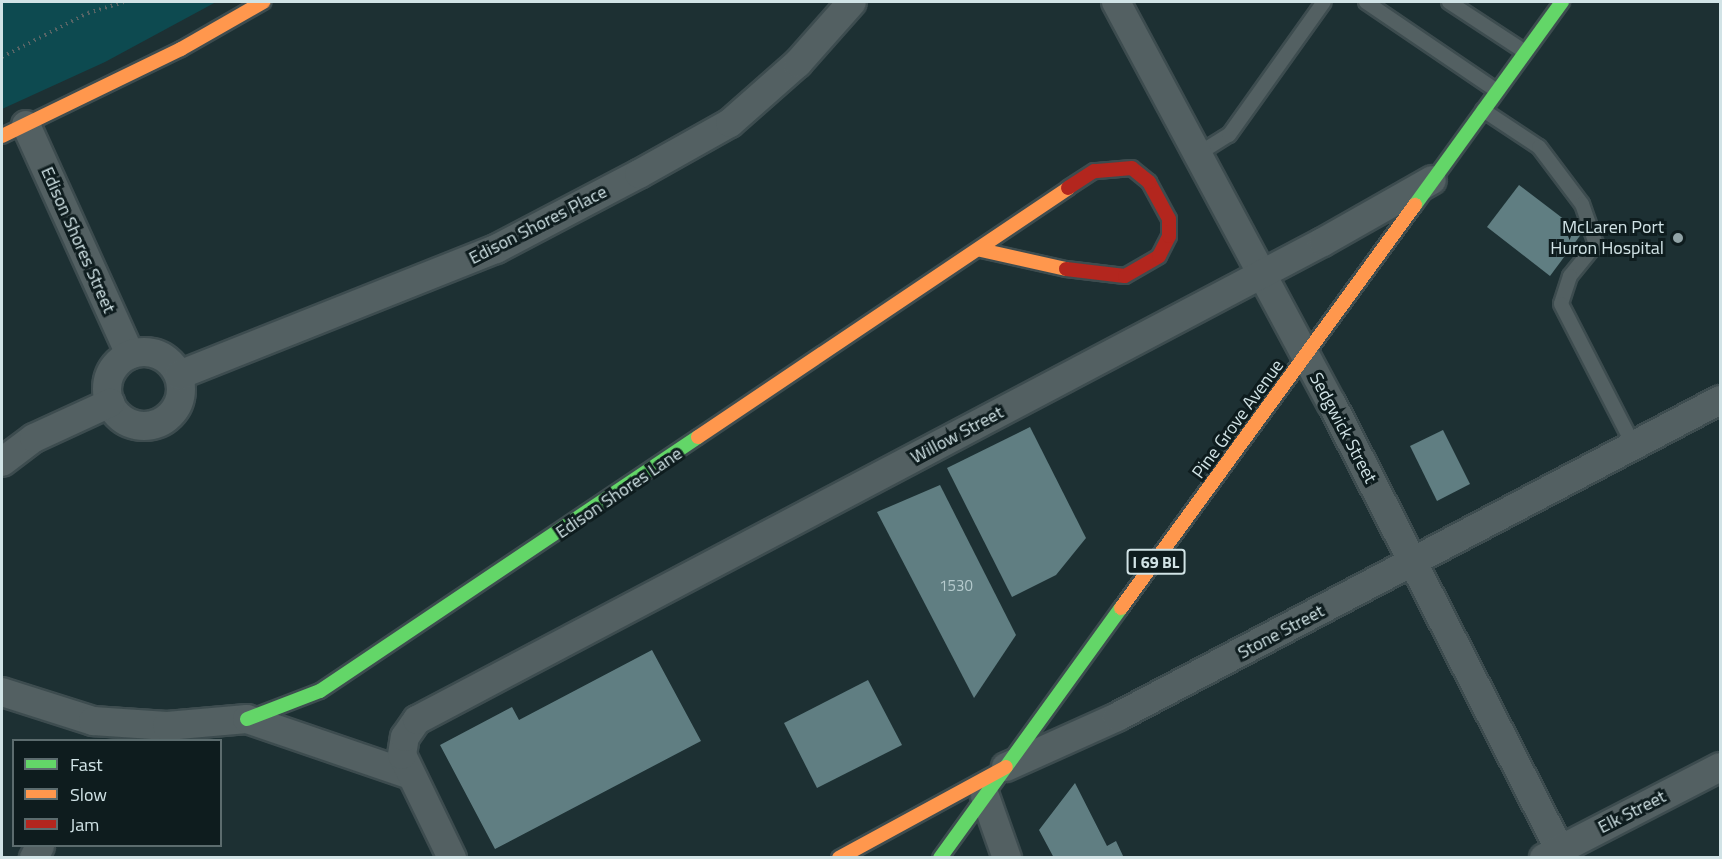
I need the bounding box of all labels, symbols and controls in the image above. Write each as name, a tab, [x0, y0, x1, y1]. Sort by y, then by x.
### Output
street label: Edison Shores Street	[36, 164, 120, 316]
street label: Edison Shores Place	[465, 181, 611, 269]
place label: McLaren Port Huron Hospital	[1550, 217, 1664, 260]
marker: McLaren Port Huron Hospital	[1669, 229, 1687, 247]
street label: Pine Grove Avenue	[1188, 355, 1288, 483]
street label: Sedgwick Street	[1305, 369, 1381, 487]
street label: Willow Street	[907, 402, 1007, 468]
street label: Edison Shores Lane	[552, 443, 686, 543]
road number: I 69 BL	[1126, 549, 1186, 575]
house number: 1530	[939, 577, 973, 595]
street label: Stone Street	[1234, 600, 1328, 664]
legend	[12, 739, 222, 847]
text: Fast	[70, 751, 103, 778]
text: Slow	[70, 781, 107, 808]
street label: Elk Street	[1595, 786, 1669, 838]
text: Jam	[70, 811, 99, 838]

